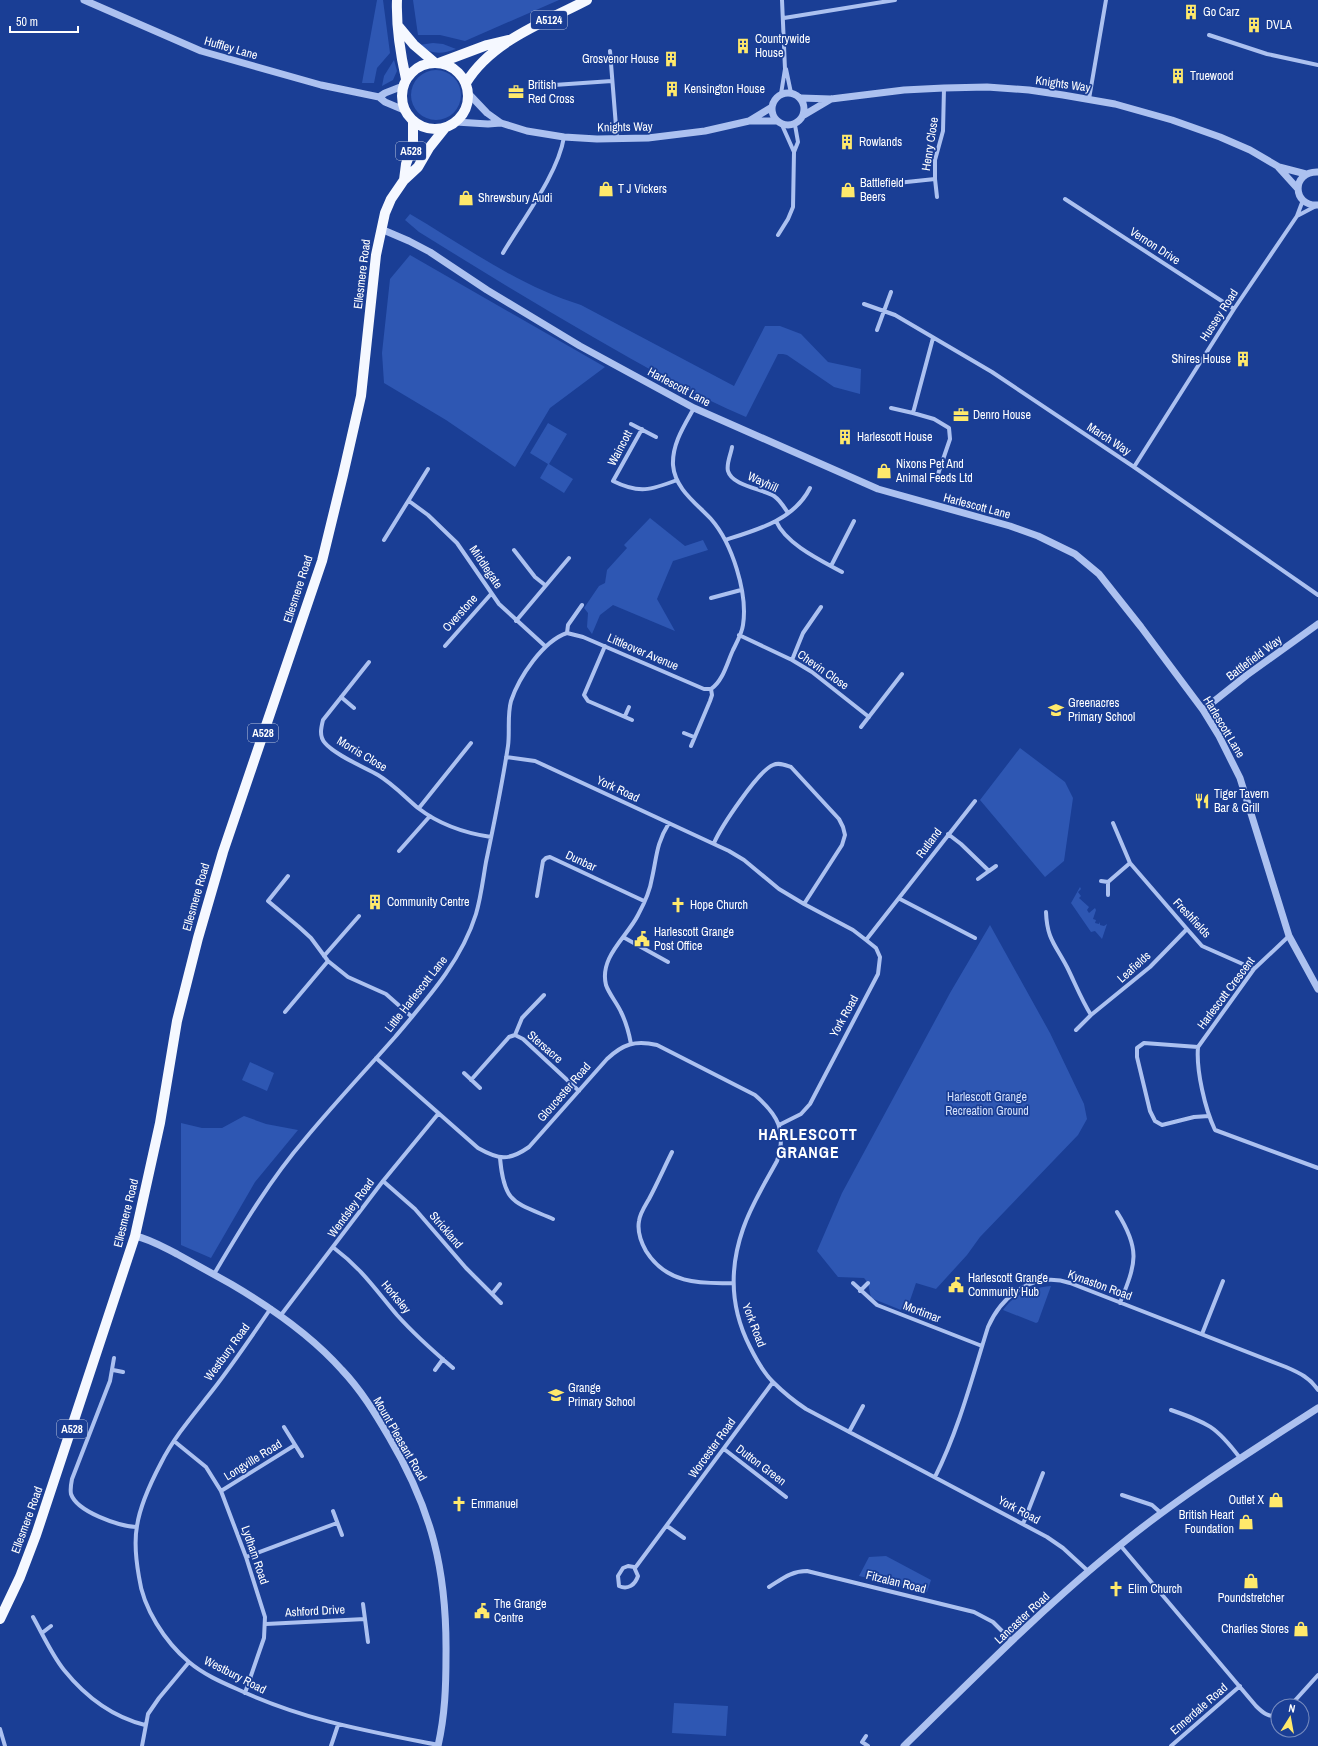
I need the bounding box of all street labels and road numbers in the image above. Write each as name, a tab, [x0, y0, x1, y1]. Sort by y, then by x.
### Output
road number: A5124	[531, 11, 567, 29]
street label: Huffley Lane	[202, 33, 260, 63]
street label: Knights Way	[1034, 72, 1092, 96]
street label: Henry Close	[918, 116, 942, 172]
street label: Knights Way	[597, 119, 653, 135]
road number: A528	[396, 142, 426, 160]
street label: Vernon Drive	[1127, 224, 1183, 268]
street label: Ellesmere Road	[350, 238, 374, 310]
street label: Hussey Road	[1196, 286, 1242, 344]
street label: Harlescott Lane	[645, 364, 713, 410]
street label: March Way	[1084, 419, 1134, 459]
street label: Waincott	[604, 427, 636, 469]
street label: Wayhill	[745, 468, 781, 496]
street label: Harlescott Lane	[942, 489, 1012, 523]
street label: Middlegate	[466, 542, 506, 592]
street label: Ellesmere Road	[280, 553, 316, 625]
street label: Overstone	[439, 591, 481, 635]
street label: Littleover Avenue	[605, 630, 681, 674]
street label: Battlefield Way	[1223, 632, 1285, 684]
street label: Chevin Close	[794, 647, 852, 693]
street label: Harlescott Lane	[1199, 693, 1249, 761]
road number: A528	[248, 724, 278, 742]
street label: Morris Close	[334, 733, 390, 775]
street label: York Road	[594, 772, 642, 806]
street label: Rutland	[912, 825, 946, 861]
street label: Dunbar	[563, 847, 600, 875]
street label: Ellesmere Road	[179, 861, 213, 933]
street label: Freshfields	[1170, 895, 1214, 941]
street label: Leafields	[1114, 948, 1154, 986]
street label: Little Harlescott Lane	[381, 952, 451, 1036]
street label: Harlescott Crescent	[1194, 953, 1259, 1032]
street label: York Road	[826, 992, 862, 1040]
street label: Stersacre	[524, 1027, 566, 1067]
street label: Gloucester Road	[534, 1059, 594, 1125]
street label: Wendsley Road	[324, 1175, 378, 1241]
street label: Ellesmere Road	[110, 1177, 142, 1249]
street label: Strickland	[426, 1208, 466, 1252]
street label: Kynaston Road	[1066, 1266, 1134, 1304]
street label: Horksley	[378, 1277, 414, 1317]
street label: Mortimar	[901, 1297, 944, 1327]
street label: York Road	[738, 1301, 770, 1349]
street label: Westbury Road	[201, 1320, 253, 1384]
street label: Mount Pleasant Road	[369, 1394, 431, 1484]
street label: Worcester Road	[685, 1415, 739, 1481]
road number: A528	[57, 1420, 87, 1438]
street label: Longville Road	[221, 1436, 285, 1484]
street label: Dutton Green	[733, 1441, 789, 1489]
street label: Ellesmere Road	[8, 1484, 46, 1556]
street label: York Road	[995, 1492, 1043, 1528]
street label: Lydham Road	[238, 1524, 272, 1586]
street label: Fitzalan Road	[864, 1567, 928, 1597]
street label: Lancaster Road	[991, 1588, 1053, 1648]
street label: Ashford Drive	[284, 1601, 345, 1621]
street label: Westbury Road	[201, 1653, 269, 1697]
street label: Ennerdale Road	[1167, 1680, 1231, 1738]

